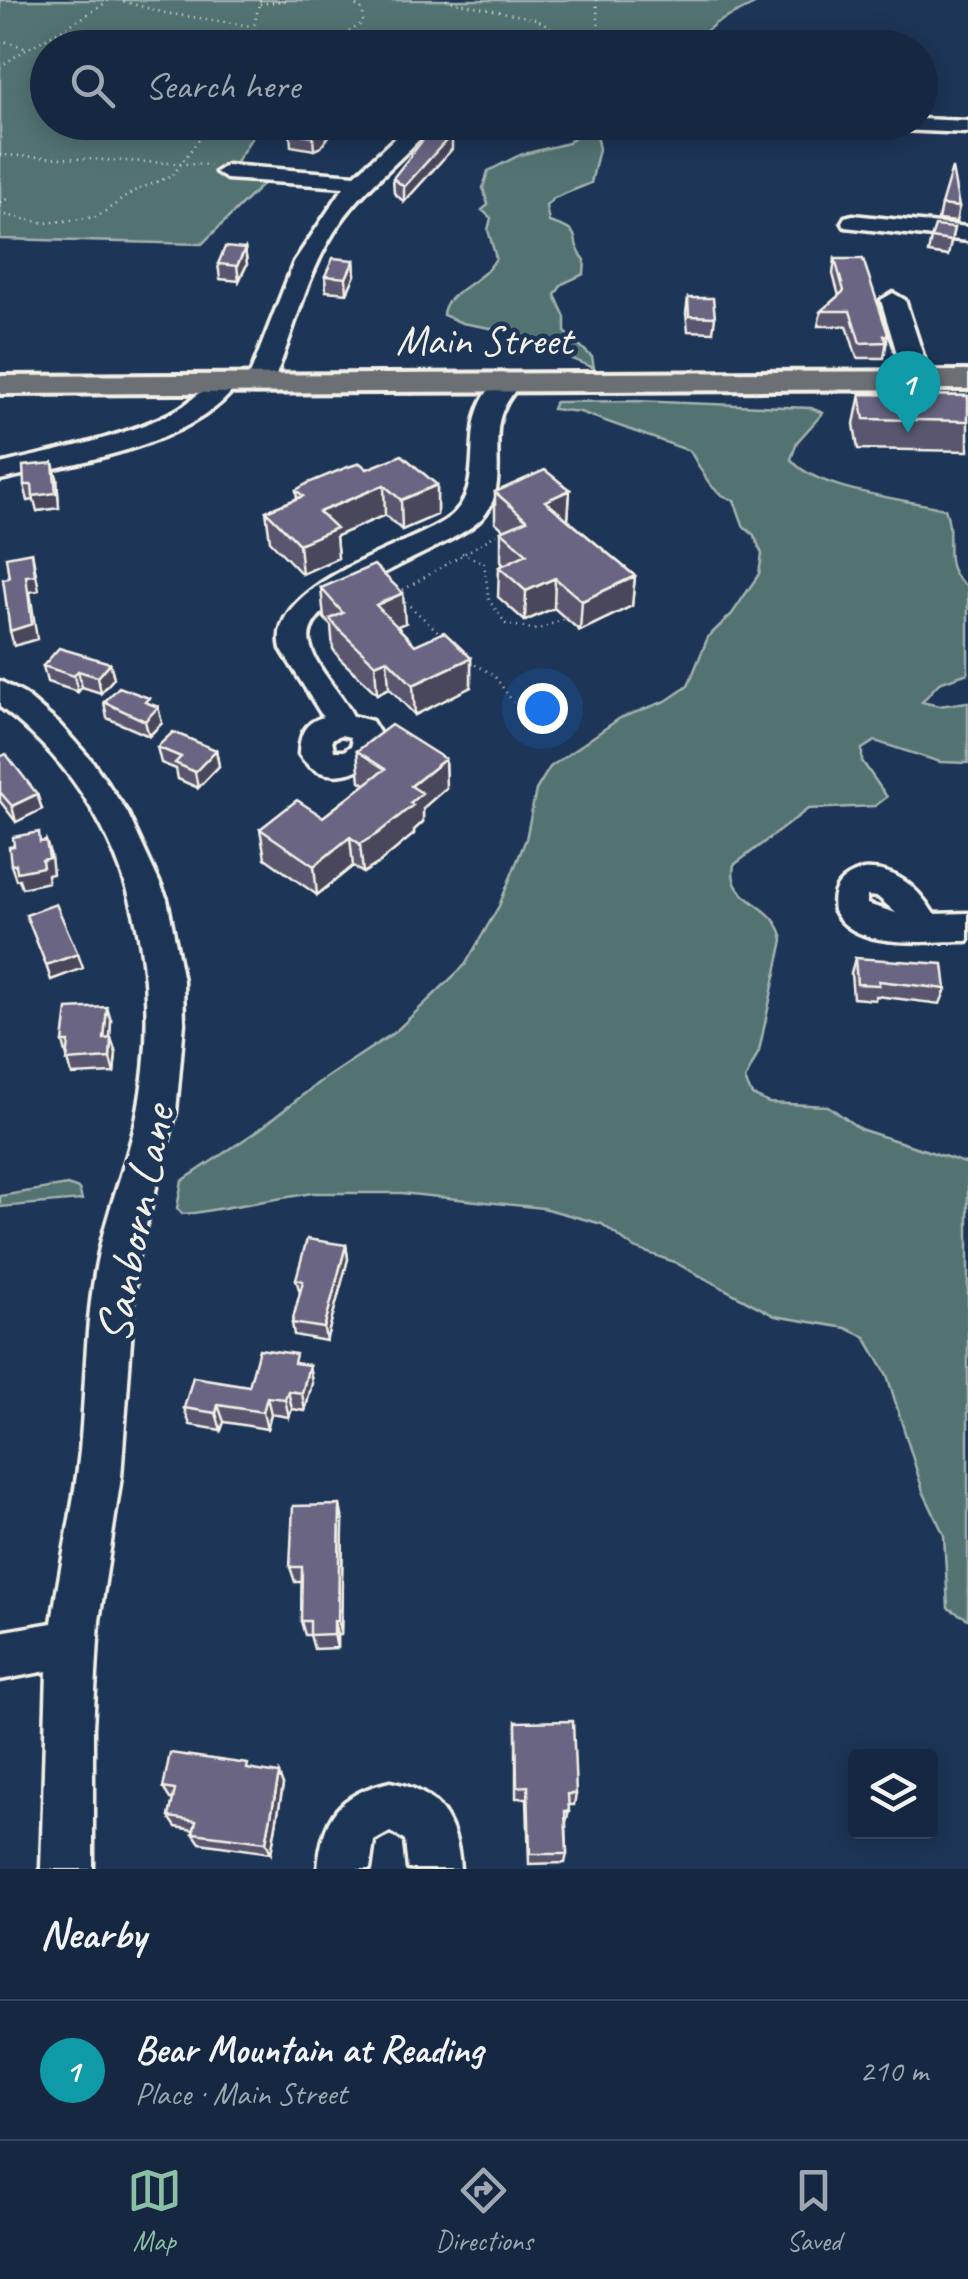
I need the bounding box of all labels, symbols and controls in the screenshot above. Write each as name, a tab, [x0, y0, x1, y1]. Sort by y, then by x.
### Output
search box	[30, 30, 938, 140]
icon: search	[65, 58, 120, 113]
text: Search here	[145, 62, 300, 109]
street label: Main Street	[396, 314, 576, 367]
pin: 1	[876, 350, 940, 433]
your location	[517, 683, 568, 734]
street label: Sanborn Lane	[81, 1096, 190, 1348]
map controls	[848, 1749, 938, 1839]
button: layers	[848, 1749, 938, 1839]
text: Nearby	[40, 1908, 146, 1961]
text: Bear Mountain at Reading	[135, 2026, 483, 2073]
text: 1	[65, 2050, 80, 2091]
text: 210 m	[859, 2050, 928, 2091]
text: Place · Main Street	[135, 2073, 347, 2114]
tab: Map	[127, 2163, 182, 2258]
tab: Directions	[435, 2163, 533, 2258]
tab: Saved	[786, 2163, 841, 2258]

